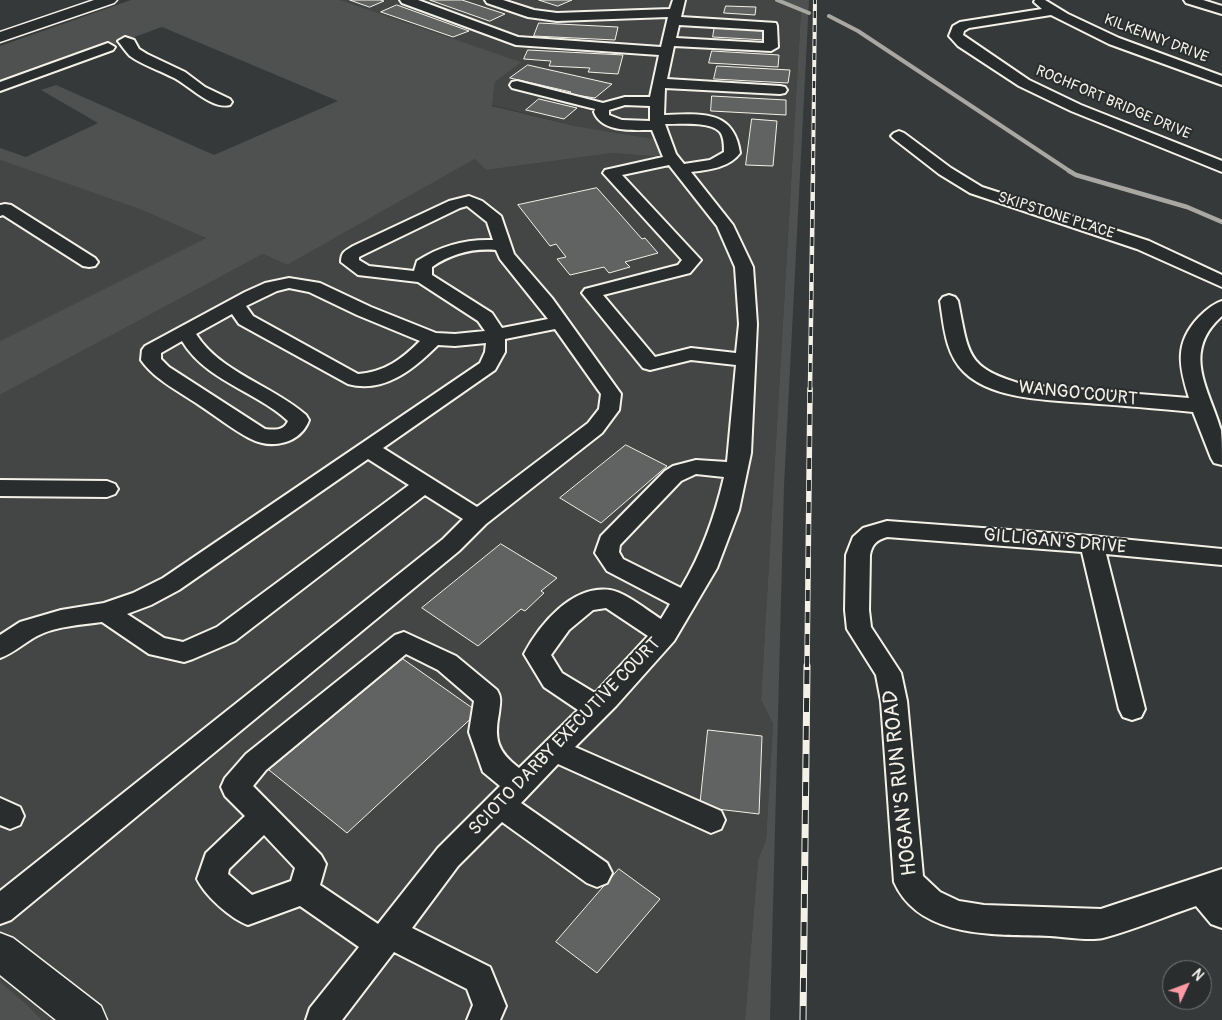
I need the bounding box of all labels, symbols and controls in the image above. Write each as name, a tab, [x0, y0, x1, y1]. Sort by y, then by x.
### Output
street label: KILKENNY DRIVE	[1101, 11, 1211, 67]
street label: ROCHFORT BRIDGE DRIVE	[1033, 62, 1193, 144]
street label: SKIPSTONE PLACE	[995, 189, 1117, 243]
street label: WANGO COURT	[1017, 377, 1139, 411]
street label: GILLIGAN'S DRIVE	[983, 525, 1127, 559]
street label: SCIOTO DARBY EXECUTIVE COURT	[465, 634, 665, 840]
street label: HOGAN'S RUN ROAD	[879, 689, 923, 877]
north arrow	[1162, 960, 1212, 1010]
text: N	[1188, 966, 1207, 984]

